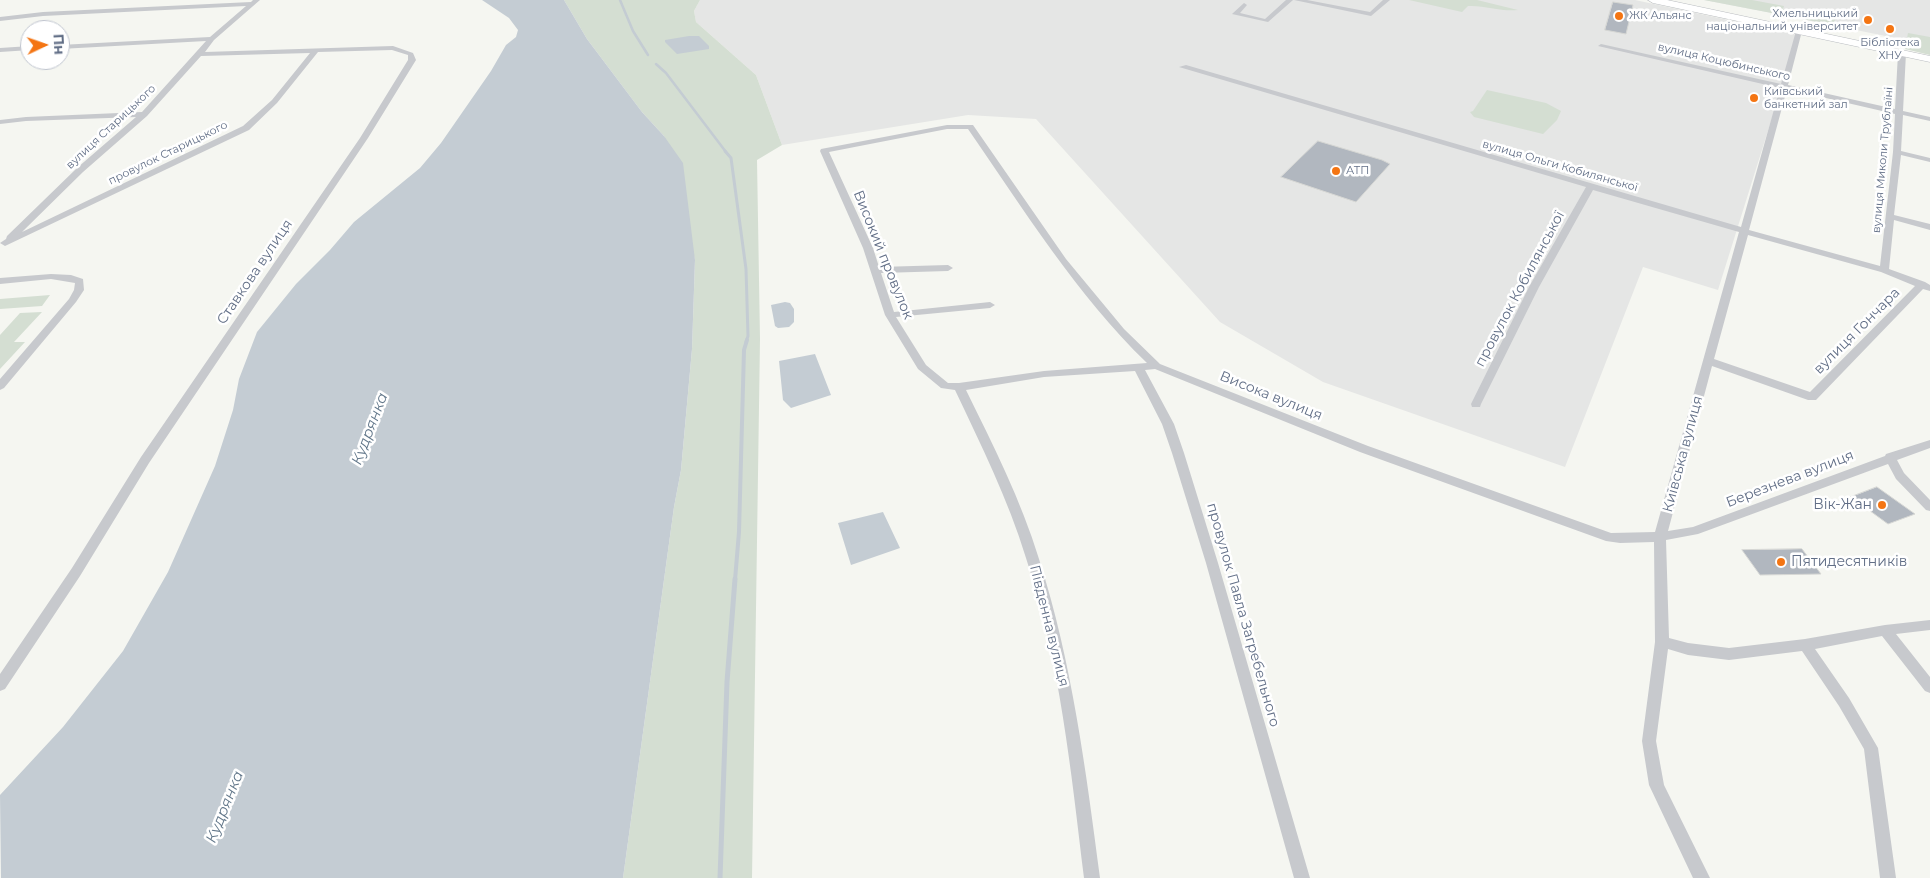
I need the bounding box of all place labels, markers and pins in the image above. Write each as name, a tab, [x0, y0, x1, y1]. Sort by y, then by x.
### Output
place label: Хмельницький національний університет	[1706, 7, 1858, 33]
place label: ЖК Альянс	[1629, 9, 1692, 23]
marker: ЖК Альянс	[1613, 10, 1625, 22]
marker: Хмельницький національний університет	[1862, 14, 1874, 26]
marker: Бібліотека ХНУ	[1884, 23, 1896, 35]
place label: Бібліотека ХНУ	[1860, 36, 1920, 62]
place label: Київський банкетний зал	[1764, 85, 1848, 111]
marker: Київський банкетний зал	[1748, 92, 1760, 104]
place label: АТП	[1346, 164, 1369, 178]
marker: АТП	[1330, 165, 1342, 177]
place label: Вік-Жан	[1813, 497, 1872, 513]
marker: Вік-Жан	[1876, 499, 1888, 511]
place label: Пятидесятників	[1791, 554, 1907, 570]
marker: Пятидесятників	[1775, 556, 1787, 568]

